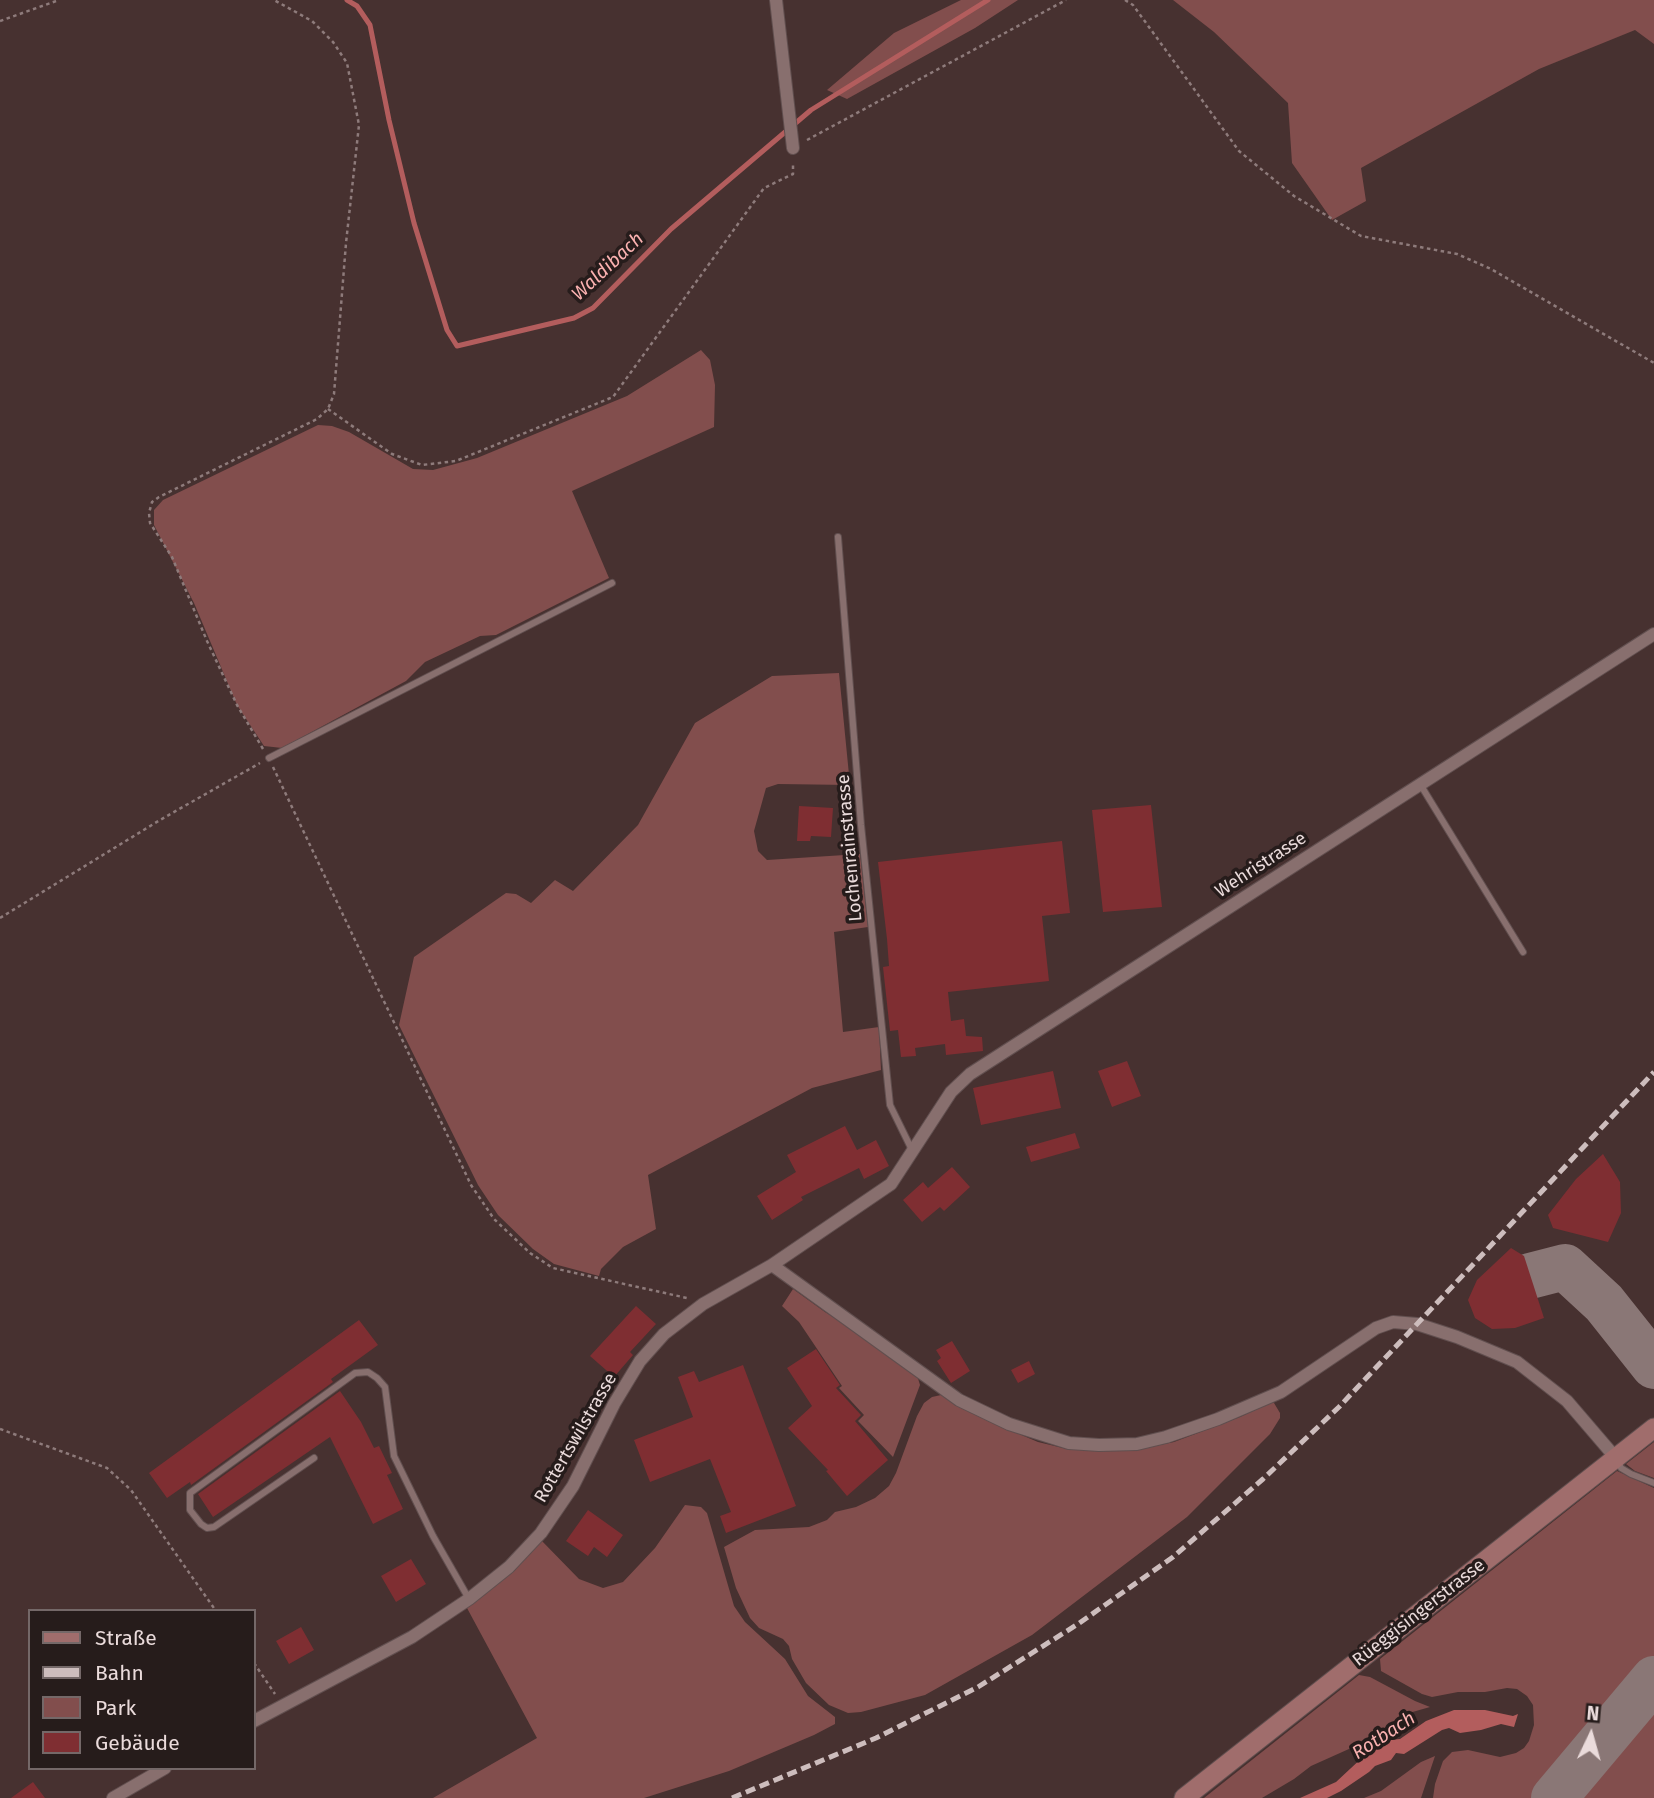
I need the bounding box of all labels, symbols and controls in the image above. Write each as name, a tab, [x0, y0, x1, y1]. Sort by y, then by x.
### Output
water label: Waldibach	[567, 228, 649, 306]
street label: Lochenrainstrasse	[833, 774, 867, 922]
street label: Wehristrasse	[1211, 828, 1311, 902]
street label: Rottertswilstrasse	[530, 1369, 622, 1507]
street label: Rüeggisingerstrasse	[1349, 1555, 1489, 1671]
legend	[28, 1609, 256, 1770]
text: Straße	[95, 1625, 157, 1651]
text: Bahn	[95, 1660, 144, 1686]
text: Park	[95, 1695, 136, 1721]
north arrow	[1556, 1700, 1626, 1770]
text: N	[1586, 1702, 1600, 1726]
water label: Rotbach	[1348, 1707, 1420, 1765]
text: Gebäude	[95, 1730, 180, 1756]

